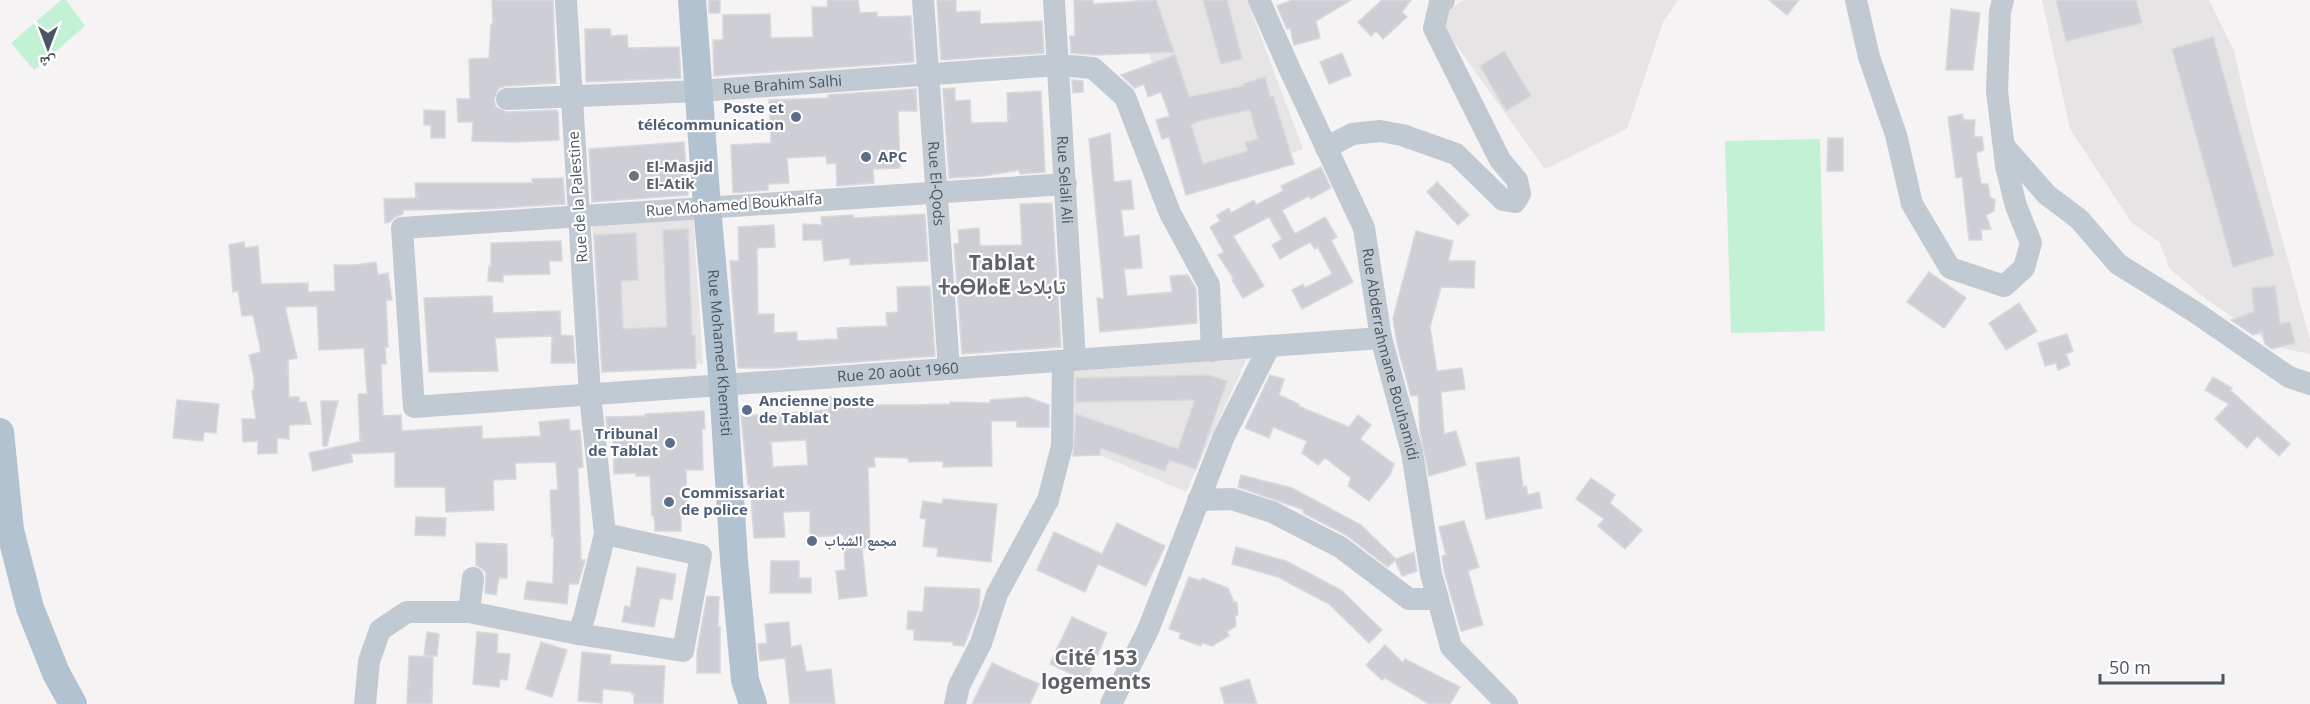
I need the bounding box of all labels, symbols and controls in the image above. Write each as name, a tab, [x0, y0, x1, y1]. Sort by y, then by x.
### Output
north arrow	[18, 18, 78, 78]
text: ش	[39, 52, 56, 74]
street label: Rue Brahim Salhi	[722, 70, 843, 98]
place label: Poste et télécommunication	[637, 97, 784, 134]
marker: Poste et télécommunication	[789, 110, 803, 124]
street label: Rue de la Palestine	[562, 131, 592, 263]
street label: Rue Selali Ali	[1053, 135, 1078, 224]
street label: Rue El-Qods	[924, 140, 950, 226]
place label: APC	[878, 146, 908, 166]
marker: APC	[859, 150, 873, 164]
place label: El-Masjid El-Atik	[646, 156, 713, 193]
marker: El-Masjid El-Atik	[627, 169, 641, 183]
street label: Rue Mohamed Boukhalfa	[645, 188, 823, 220]
street label: Rue Abderrahmane Bouhamidi	[1358, 247, 1424, 461]
district label: Tablat ⵜⴰⴱⵍⴰⵟ تابلاط	[938, 248, 1066, 300]
street label: Rue Mohamed Khemisti	[704, 269, 737, 437]
street label: Rue 20 août 1960	[836, 357, 959, 386]
place label: Ancienne poste de Tablat	[759, 390, 875, 427]
marker: Ancienne poste de Tablat	[740, 403, 754, 417]
place label: Tribunal de Tablat	[588, 423, 658, 460]
marker: Tribunal de Tablat	[663, 436, 677, 450]
place label: Commissariat de police	[681, 482, 785, 519]
marker: Commissariat de police	[662, 495, 676, 509]
place label: مجمع الشباب	[824, 530, 897, 551]
marker: مجمع الشباب	[805, 534, 819, 548]
district label: Cité 153 logements	[1041, 643, 1151, 695]
scale bar	[2100, 647, 2223, 685]
text: 50 m	[2109, 655, 2151, 679]

